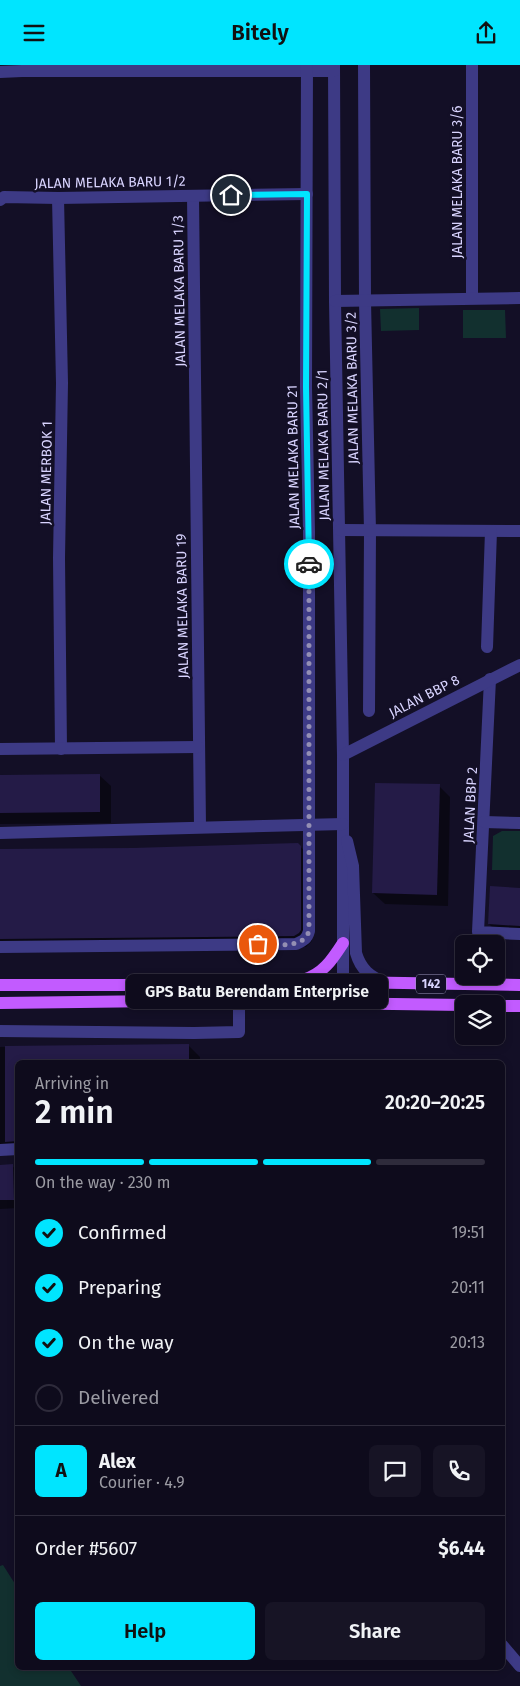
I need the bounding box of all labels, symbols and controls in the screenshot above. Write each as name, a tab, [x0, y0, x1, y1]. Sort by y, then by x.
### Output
icon: menu	[20, 19, 48, 47]
text: Bitely	[231, 19, 289, 46]
icon: share	[472, 19, 500, 47]
street label: JALAN MELAKA BARU 3/6	[449, 106, 466, 258]
street label: JALAN MELAKA BARU 1/2	[34, 173, 186, 192]
pin	[210, 174, 252, 216]
icon: home	[217, 181, 245, 209]
street label: JALAN MELAKA BARU 1/3	[170, 215, 189, 367]
street label: JALAN MELAKA BARU 3/2	[343, 312, 362, 464]
street label: JALAN MELAKA BARU 2/1	[314, 369, 333, 521]
street label: JALAN MELAKA BARU 21	[284, 385, 303, 529]
street label: JALAN MERBOK 1	[37, 421, 56, 525]
street label: JALAN MELAKA BARU 19	[173, 533, 192, 679]
courier	[284, 539, 334, 589]
icon: car	[295, 550, 323, 578]
street label: JALAN BBP 8	[386, 671, 463, 722]
street label: JALAN BBP 2	[460, 766, 481, 844]
pin	[237, 923, 279, 965]
icon: bag	[244, 930, 272, 958]
map controls	[455, 935, 505, 1045]
button: locate	[455, 935, 505, 985]
callout: GPS Batu Berendam Enterprise	[127, 974, 389, 1009]
road number: 142	[416, 975, 446, 994]
text: GPS Batu Berendam Enterprise	[145, 982, 369, 1001]
button: layers	[455, 995, 505, 1045]
text: Arriving in	[35, 1074, 109, 1093]
text: 20:20–20:25	[385, 1091, 485, 1114]
text: 2 min	[35, 1093, 114, 1131]
text: On the way · 230 m	[35, 1173, 170, 1192]
icon: check	[35, 1219, 63, 1247]
text: Confirmed	[78, 1221, 167, 1244]
text: 19:51	[452, 1223, 485, 1242]
icon: check	[35, 1274, 63, 1302]
text: Preparing	[78, 1276, 161, 1299]
text: 20:11	[451, 1278, 485, 1297]
icon: check	[35, 1329, 63, 1357]
text: On the way	[78, 1331, 174, 1354]
text: 20:13	[450, 1333, 485, 1352]
text: Delivered	[78, 1386, 160, 1409]
button: chat	[369, 1445, 421, 1497]
button: phone	[433, 1445, 485, 1497]
text: Alex	[99, 1450, 136, 1473]
text: A	[55, 1459, 67, 1482]
text: Courier · 4.9	[99, 1473, 185, 1492]
text: Order #5607	[35, 1537, 137, 1560]
text: $6.44	[438, 1537, 485, 1560]
button: Help	[35, 1602, 255, 1660]
button: Share	[265, 1602, 485, 1660]

